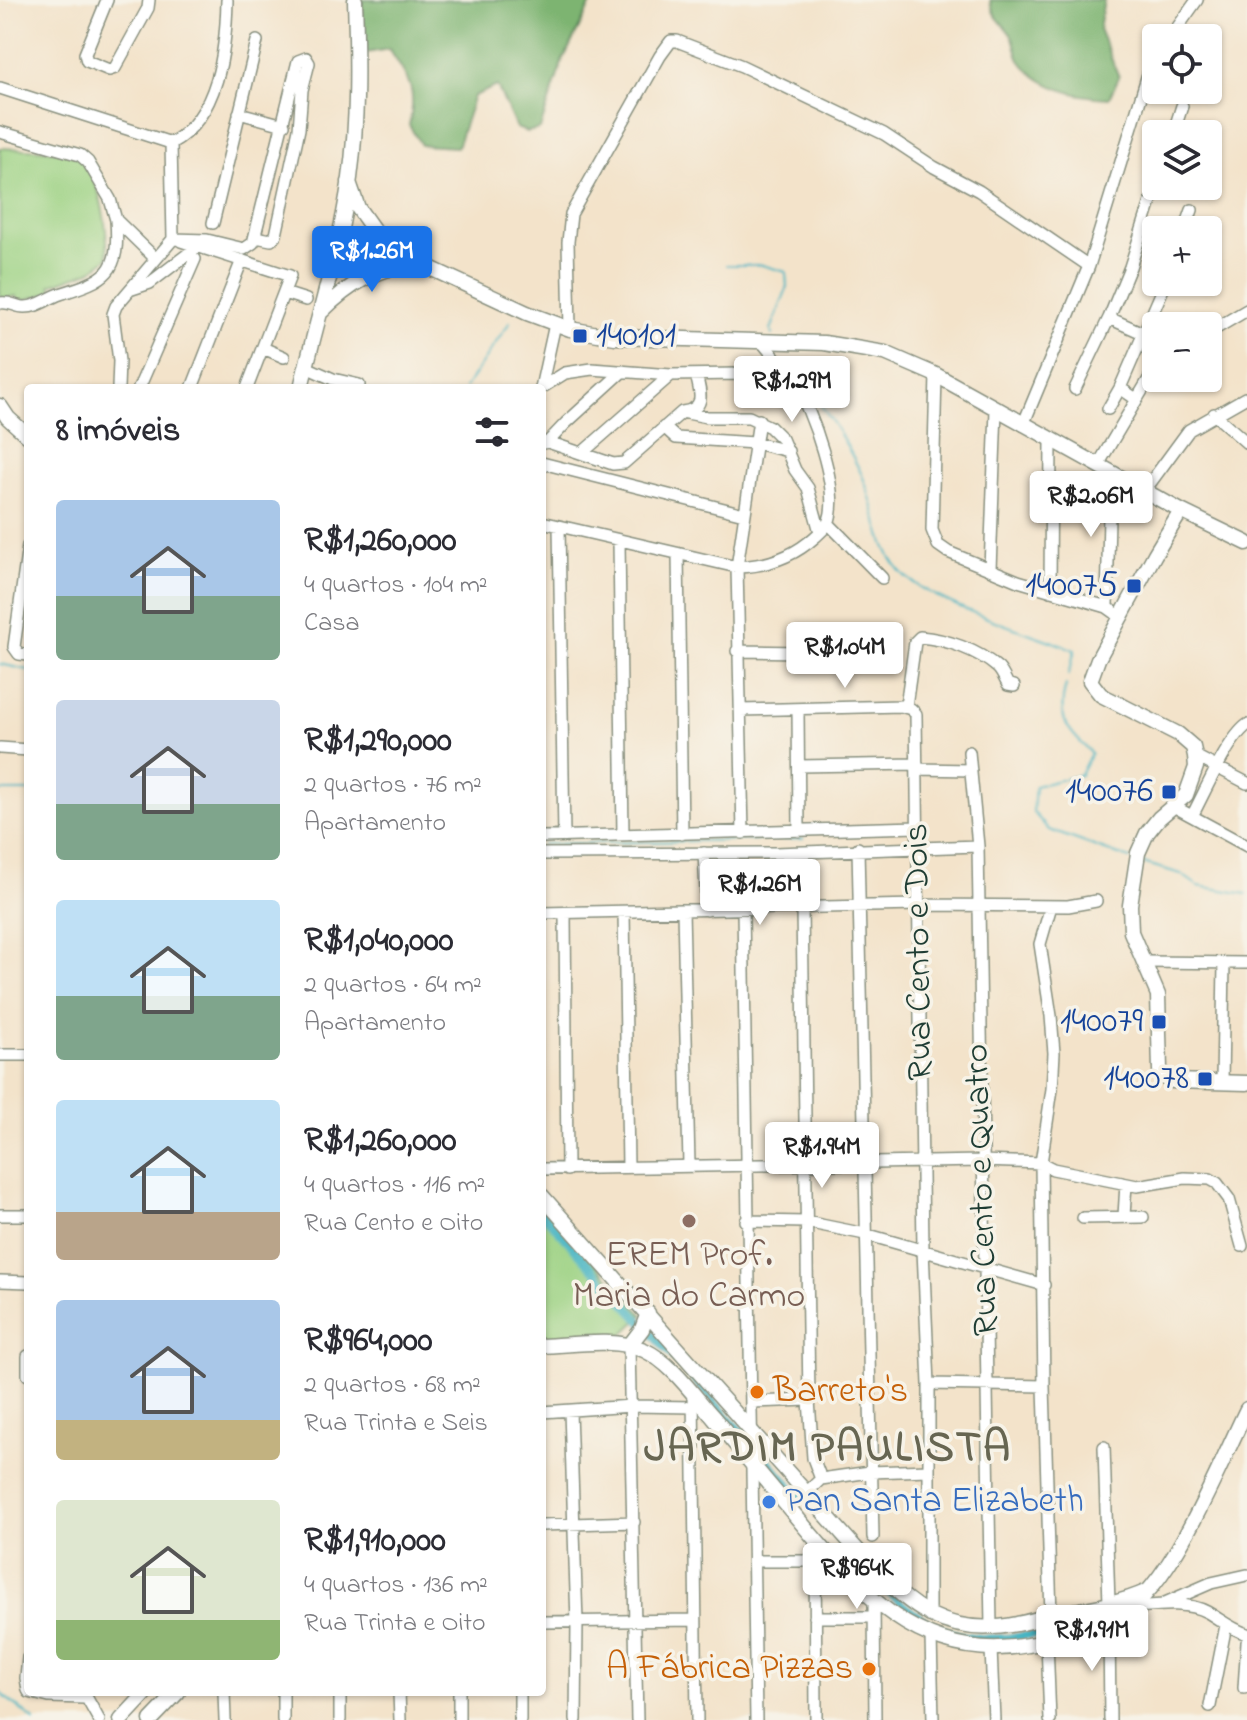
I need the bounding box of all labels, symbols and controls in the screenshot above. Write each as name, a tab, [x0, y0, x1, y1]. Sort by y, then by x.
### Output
map controls	[1142, 24, 1222, 392]
button: locate	[1142, 24, 1222, 104]
button: layers	[1142, 120, 1222, 200]
button: +	[1142, 216, 1222, 296]
pin: R$1.26M	[298, 226, 446, 294]
text: R$1.26M	[330, 233, 414, 271]
place label: 140101	[596, 310, 676, 363]
button: −	[1142, 312, 1222, 392]
marker: 140101	[571, 327, 589, 345]
pin: R$1.29M	[718, 356, 866, 424]
text: R$1.29M	[752, 363, 832, 401]
text: 8 imóveis	[56, 407, 180, 457]
icon: filters	[470, 410, 514, 454]
pin: R$2.06M	[1017, 471, 1165, 539]
text: R$2.06M	[1048, 478, 1134, 516]
text: R$1,260,000	[304, 517, 457, 567]
icon: home	[120, 532, 216, 628]
place label: 140075	[1025, 560, 1118, 613]
text: 4 quartos · 104 m²	[304, 567, 488, 605]
marker: 140075	[1125, 577, 1143, 595]
text: Casa	[304, 605, 360, 643]
pin: R$1.04M	[771, 622, 919, 690]
text: R$1.04M	[804, 629, 886, 667]
text: R$1,290,000	[304, 717, 452, 767]
icon: home	[120, 732, 216, 828]
place label: 140076	[1065, 766, 1153, 819]
text: 2 quartos · 76 m²	[304, 767, 482, 805]
marker: 140076	[1160, 783, 1178, 801]
text: Apartamento	[304, 805, 446, 843]
street label: Rua Cento e Dois	[891, 823, 949, 1081]
pin: R$1.26M	[686, 859, 834, 927]
text: R$1.26M	[718, 866, 802, 904]
text: R$1,040,000	[304, 917, 453, 967]
icon: home	[120, 932, 216, 1028]
text: 2 quartos · 64 m²	[304, 967, 482, 1005]
place label: 140079	[1060, 996, 1143, 1049]
text: Apartamento	[304, 1005, 446, 1043]
marker: 140079	[1150, 1013, 1168, 1031]
street label: Rua Cento e Quatro	[951, 1043, 1015, 1337]
place label: 140078	[1103, 1053, 1189, 1106]
marker: 140078	[1196, 1070, 1214, 1088]
text: R$1,260,000	[304, 1117, 457, 1167]
pin: R$1.94M	[748, 1122, 896, 1190]
text: R$1.94M	[783, 1129, 861, 1167]
icon: home	[120, 1132, 216, 1228]
text: 4 quartos · 116 m²	[304, 1167, 485, 1205]
text: Rua Cento e Oito	[304, 1205, 483, 1243]
marker: EREM Prof. Maria do Carmo	[680, 1212, 698, 1230]
place label: EREM Prof. Maria do Carmo	[573, 1230, 805, 1324]
text: R$964,000	[304, 1317, 433, 1367]
icon: home	[120, 1332, 216, 1428]
place label: Barreto's	[772, 1366, 908, 1419]
text: 2 quartos · 68 m²	[304, 1367, 481, 1405]
marker: Barreto's	[748, 1383, 766, 1401]
text: Rua Trinta e Seis	[304, 1405, 488, 1443]
district label: JARDIM PAULISTA	[644, 1417, 1012, 1481]
place label: Pan Santa Elizabeth	[785, 1476, 1084, 1529]
marker: Pan Santa Elizabeth	[760, 1493, 778, 1511]
text: R$1,910,000	[304, 1517, 446, 1567]
icon: home	[120, 1532, 216, 1628]
pin: R$964K	[792, 1543, 922, 1611]
text: R$964K	[821, 1550, 893, 1588]
text: 4 quartos · 136 m²	[304, 1567, 488, 1605]
text: Rua Trinta e Oito	[304, 1605, 486, 1643]
pin: R$1.91M	[1018, 1605, 1166, 1673]
text: R$1.91M	[1054, 1612, 1130, 1650]
place label: A Fábrica Pizzas	[606, 1643, 853, 1696]
marker: A Fábrica Pizzas	[860, 1660, 878, 1678]

